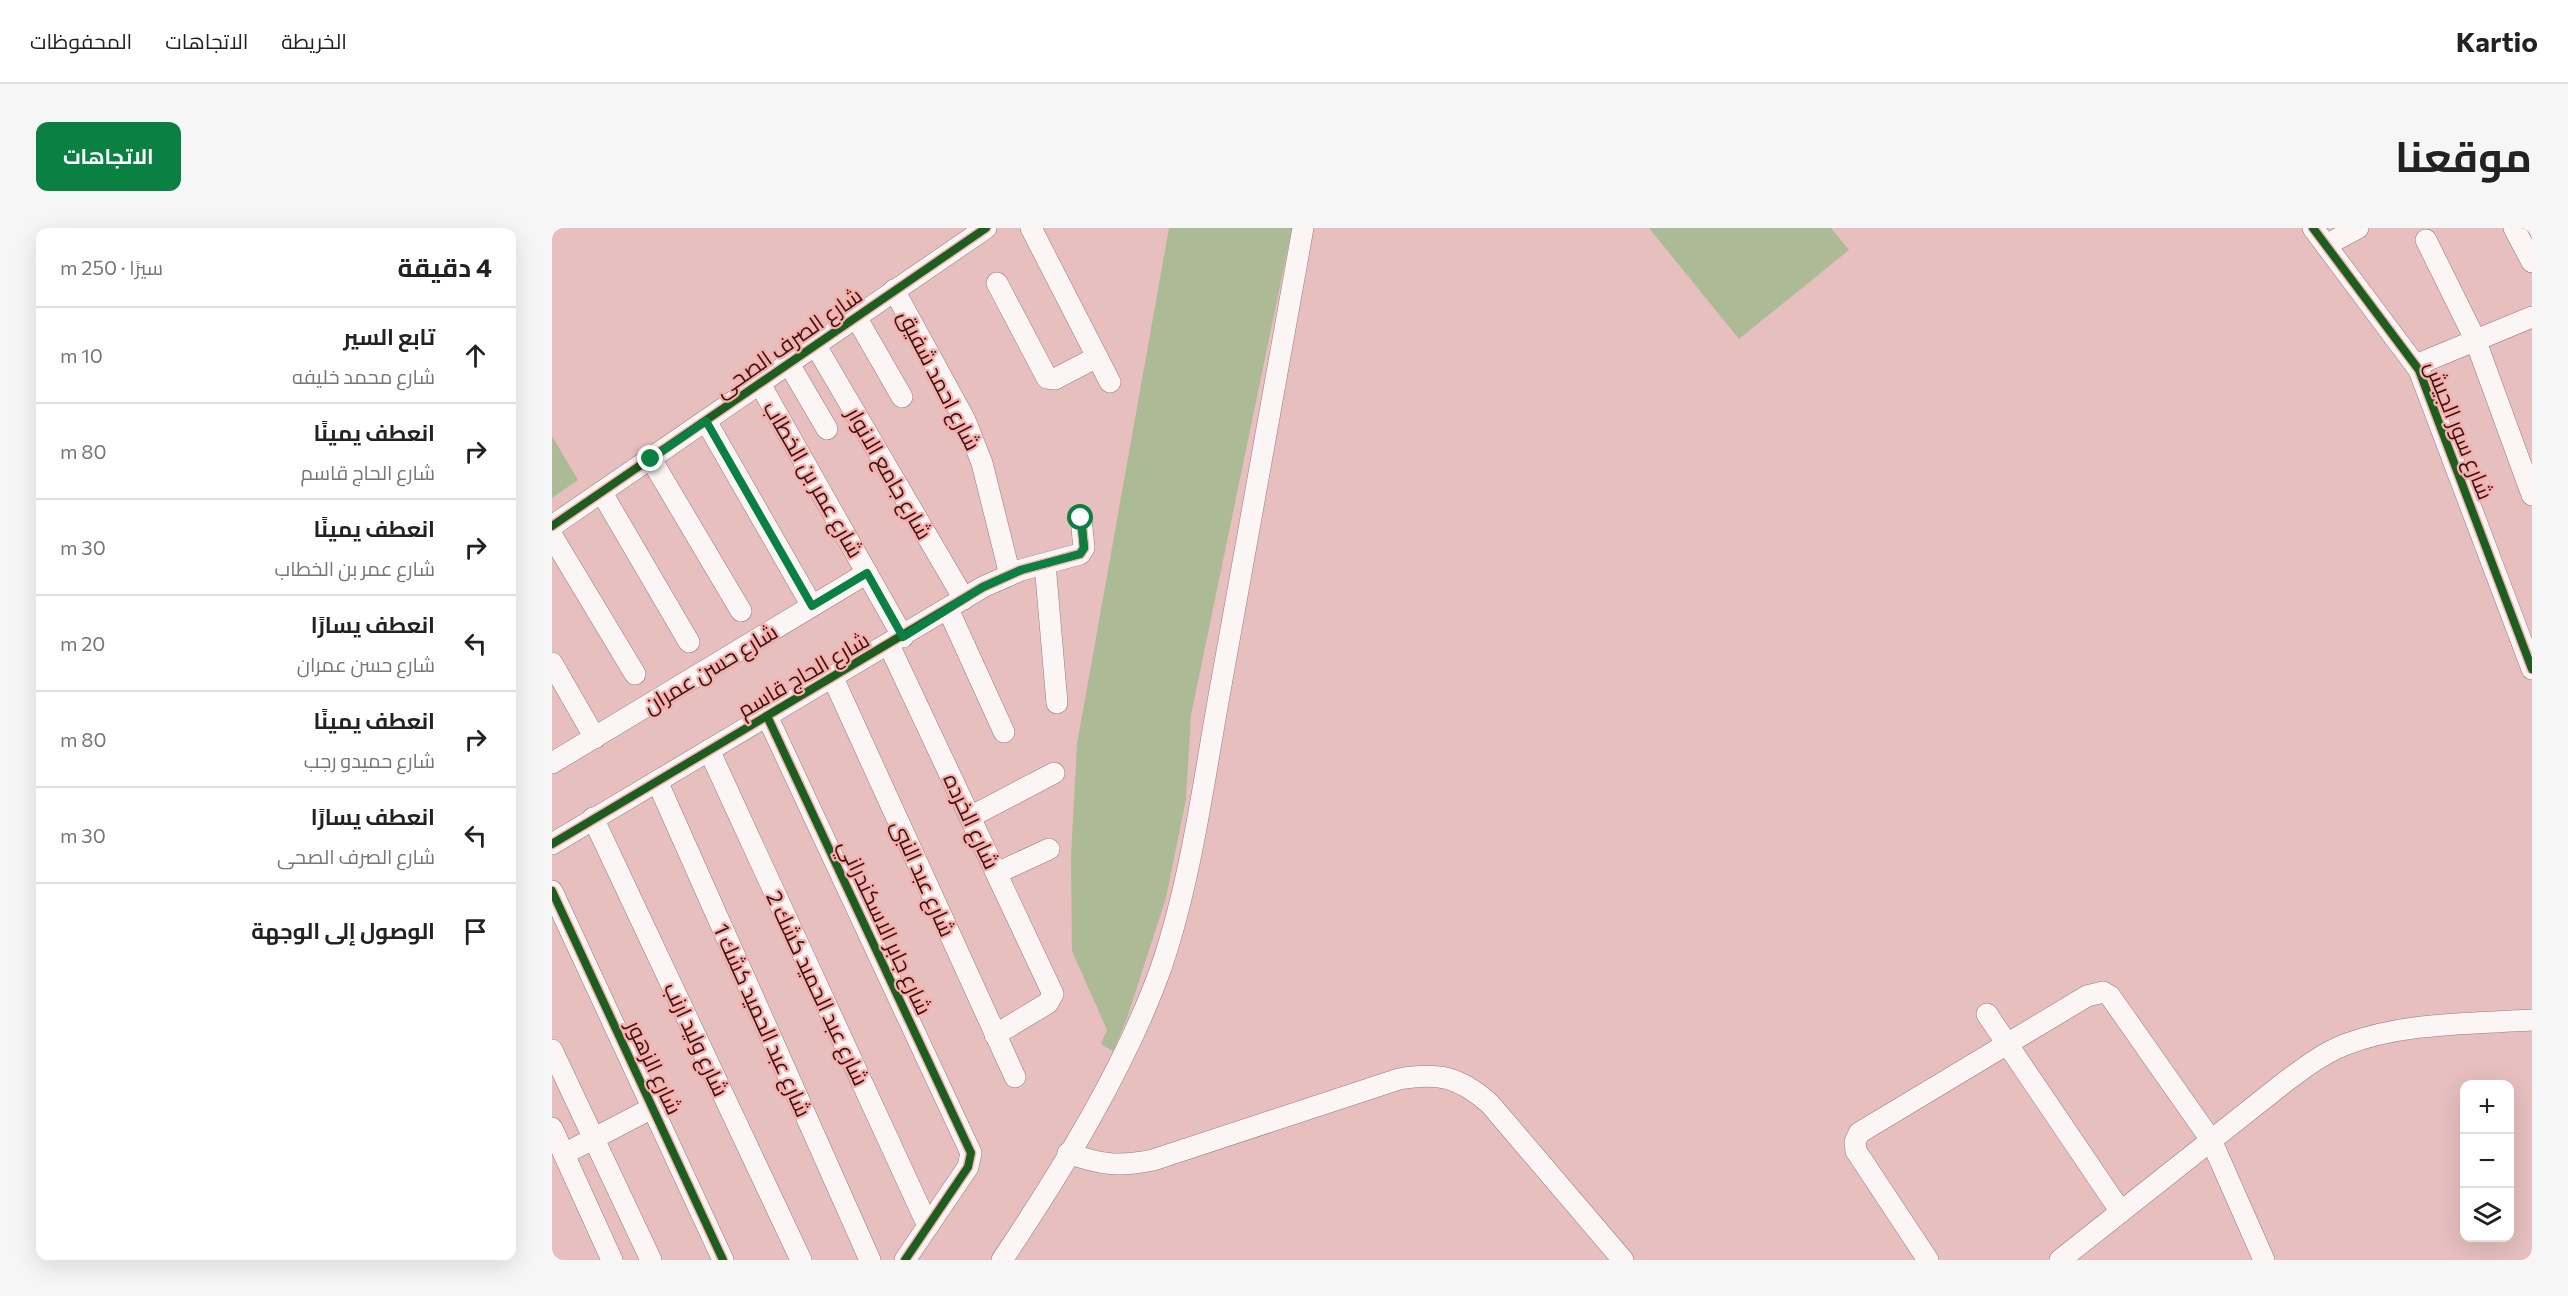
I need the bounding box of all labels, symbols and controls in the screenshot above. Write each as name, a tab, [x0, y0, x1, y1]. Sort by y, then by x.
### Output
text: Kartio	[2456, 24, 2538, 58]
text: المحفوظات	[30, 28, 132, 53]
text: الاتجاهات	[165, 28, 248, 53]
text: الخريطة	[281, 28, 347, 53]
button: الاتجاهات	[36, 122, 181, 191]
text: موقعنا	[2395, 129, 2532, 181]
text: 4 دقيقة	[398, 251, 492, 282]
text: سيرًا · 250 m	[60, 255, 163, 279]
street label: شارع الصرف الصحى	[709, 281, 868, 405]
street label: شارع احمد شفيق	[891, 305, 987, 456]
text: تابع السير	[343, 323, 435, 350]
icon: ahead	[459, 339, 492, 372]
text: 10 m	[60, 343, 103, 367]
street label: شارع سور الجيش	[2418, 357, 2500, 504]
text: شارع محمد خليفه	[292, 364, 435, 388]
street label: شارع عمر بن الخطاب	[756, 396, 870, 563]
street label: شارع جامع الانوار	[839, 400, 939, 545]
text: انعطف يمينًا	[314, 419, 435, 446]
icon: right	[459, 435, 492, 468]
text: 80 m	[60, 439, 107, 463]
route end	[637, 445, 663, 471]
text: شارع الحاج قاسم	[300, 460, 435, 484]
route start	[1067, 504, 1093, 530]
text: انعطف يمينًا	[314, 515, 435, 542]
icon: right	[459, 531, 492, 564]
text: 30 m	[60, 535, 106, 559]
text: شارع عمر بن الخطاب	[274, 556, 435, 580]
text: انعطف يسارًا	[311, 611, 435, 638]
street label: شارع حسن عمران	[638, 617, 783, 720]
street label: شارع الحاج قاسم	[732, 625, 875, 725]
icon: left	[459, 627, 492, 660]
text: 20 m	[60, 631, 105, 655]
text: شارع حسن عمران	[297, 652, 435, 676]
text: انعطف يمينًا	[314, 707, 435, 734]
icon: right	[459, 723, 492, 756]
text: 80 m	[60, 727, 107, 751]
text: شارع حميدو رجب	[304, 748, 435, 772]
street label: شارع الخرده	[936, 769, 1006, 874]
text: انعطف يسارًا	[311, 803, 435, 830]
street label: شارع عبد النبى	[884, 815, 962, 941]
icon: left	[459, 819, 492, 852]
text: 30 m	[60, 823, 106, 847]
street label: شارع جابر الاسكندراني	[830, 835, 938, 1021]
text: شارع الصرف الصحى	[277, 844, 435, 868]
street label: شارع عبد الحميد كشك 2	[759, 886, 875, 1091]
icon: arrive	[459, 915, 492, 948]
text: الوصول إلى الوجهة	[251, 917, 435, 944]
street label: شارع عبد الحميد كشك 1	[706, 919, 818, 1122]
street label: شارع وليد ارنب	[657, 978, 735, 1101]
street label: شارع الزهور	[619, 1014, 689, 1120]
map controls	[2460, 1080, 2514, 1242]
button: +	[2460, 1080, 2514, 1134]
button: −	[2460, 1134, 2514, 1188]
button: layers	[2460, 1188, 2514, 1242]

